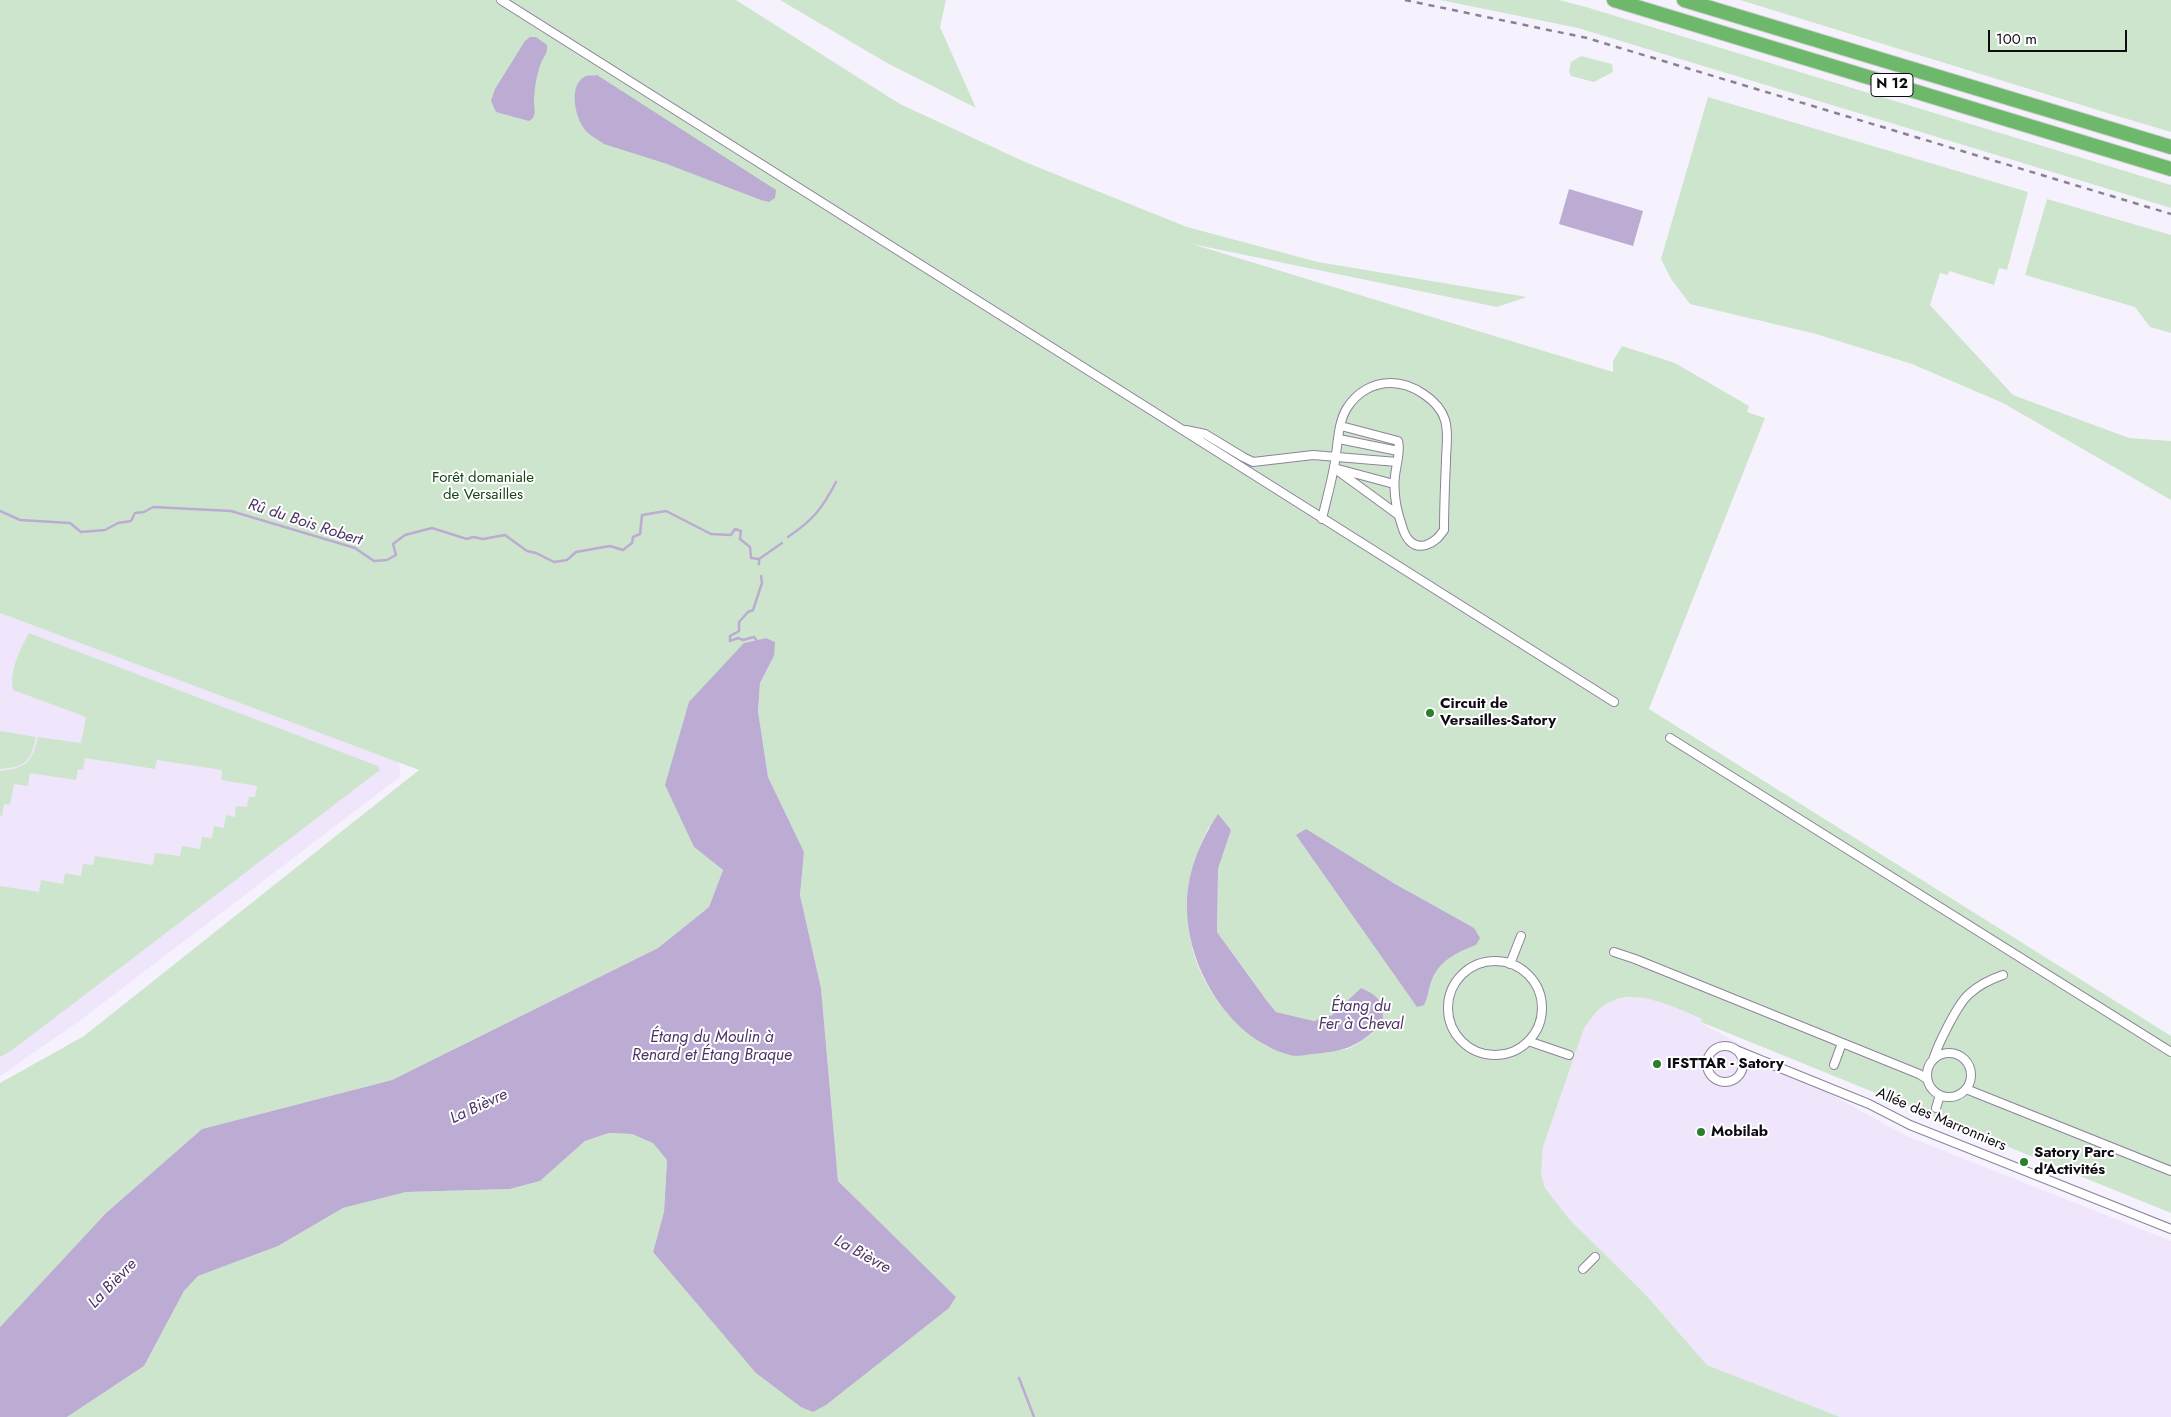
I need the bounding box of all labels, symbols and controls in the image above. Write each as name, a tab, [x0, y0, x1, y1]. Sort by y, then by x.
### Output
scale bar	[1991, 20, 2130, 52]
text: 100 m	[1996, 28, 2037, 50]
road number: N 12	[1871, 74, 1913, 96]
park label: Forêt domaniale de Versailles	[432, 469, 534, 504]
water label: Rû du Bois Robert	[246, 496, 364, 550]
place label: Circuit de Versailles-Satory	[1440, 695, 1556, 730]
marker: Circuit de Versailles-Satory	[1424, 707, 1436, 719]
water label: Étang du Fer à Cheval	[1319, 997, 1403, 1035]
water label: Étang du Moulin à Renard et Étang Braque	[632, 1028, 792, 1066]
place label: IFSTTAR - Satory	[1667, 1055, 1784, 1073]
marker: IFSTTAR - Satory	[1651, 1058, 1663, 1070]
street label: Allée des Marronniers	[1873, 1084, 2009, 1156]
water label: La Bièvre	[447, 1085, 511, 1129]
place label: Mobilab	[1711, 1123, 1768, 1141]
marker: Mobilab	[1695, 1126, 1707, 1138]
place label: Satory Parc d'Activités	[2034, 1144, 2114, 1179]
marker: Satory Parc d'Activités	[2018, 1156, 2030, 1168]
water label: La Bièvre	[831, 1232, 893, 1278]
water label: La Bièvre	[85, 1255, 141, 1313]

